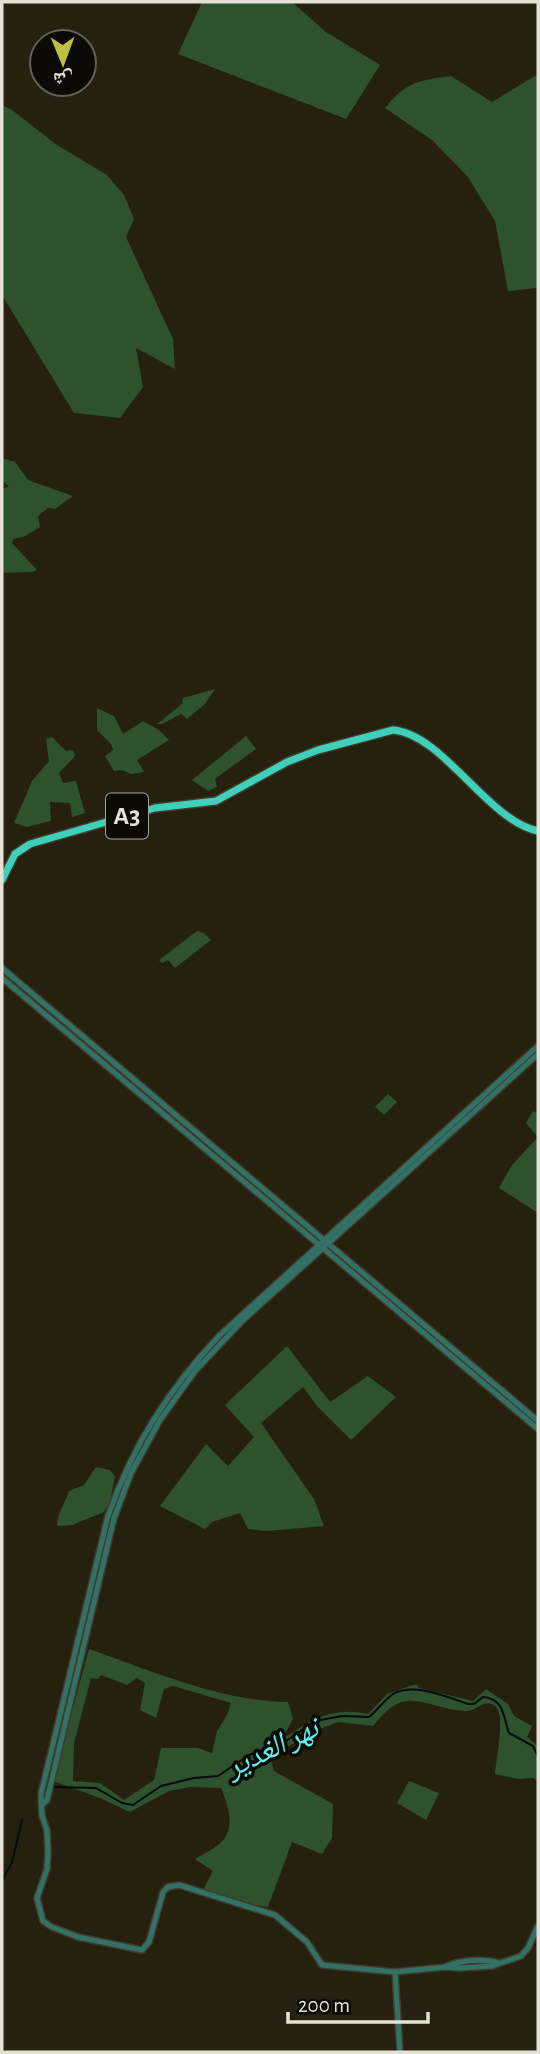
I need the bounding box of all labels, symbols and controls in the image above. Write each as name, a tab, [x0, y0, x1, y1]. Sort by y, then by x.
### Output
north arrow	[28, 28, 98, 98]
text: ش	[53, 68, 74, 88]
road number: A3	[106, 794, 148, 838]
water label: نهر الغدير	[219, 1711, 328, 1785]
scale bar	[288, 1980, 428, 2024]
text: 200 m	[298, 1995, 350, 2016]

